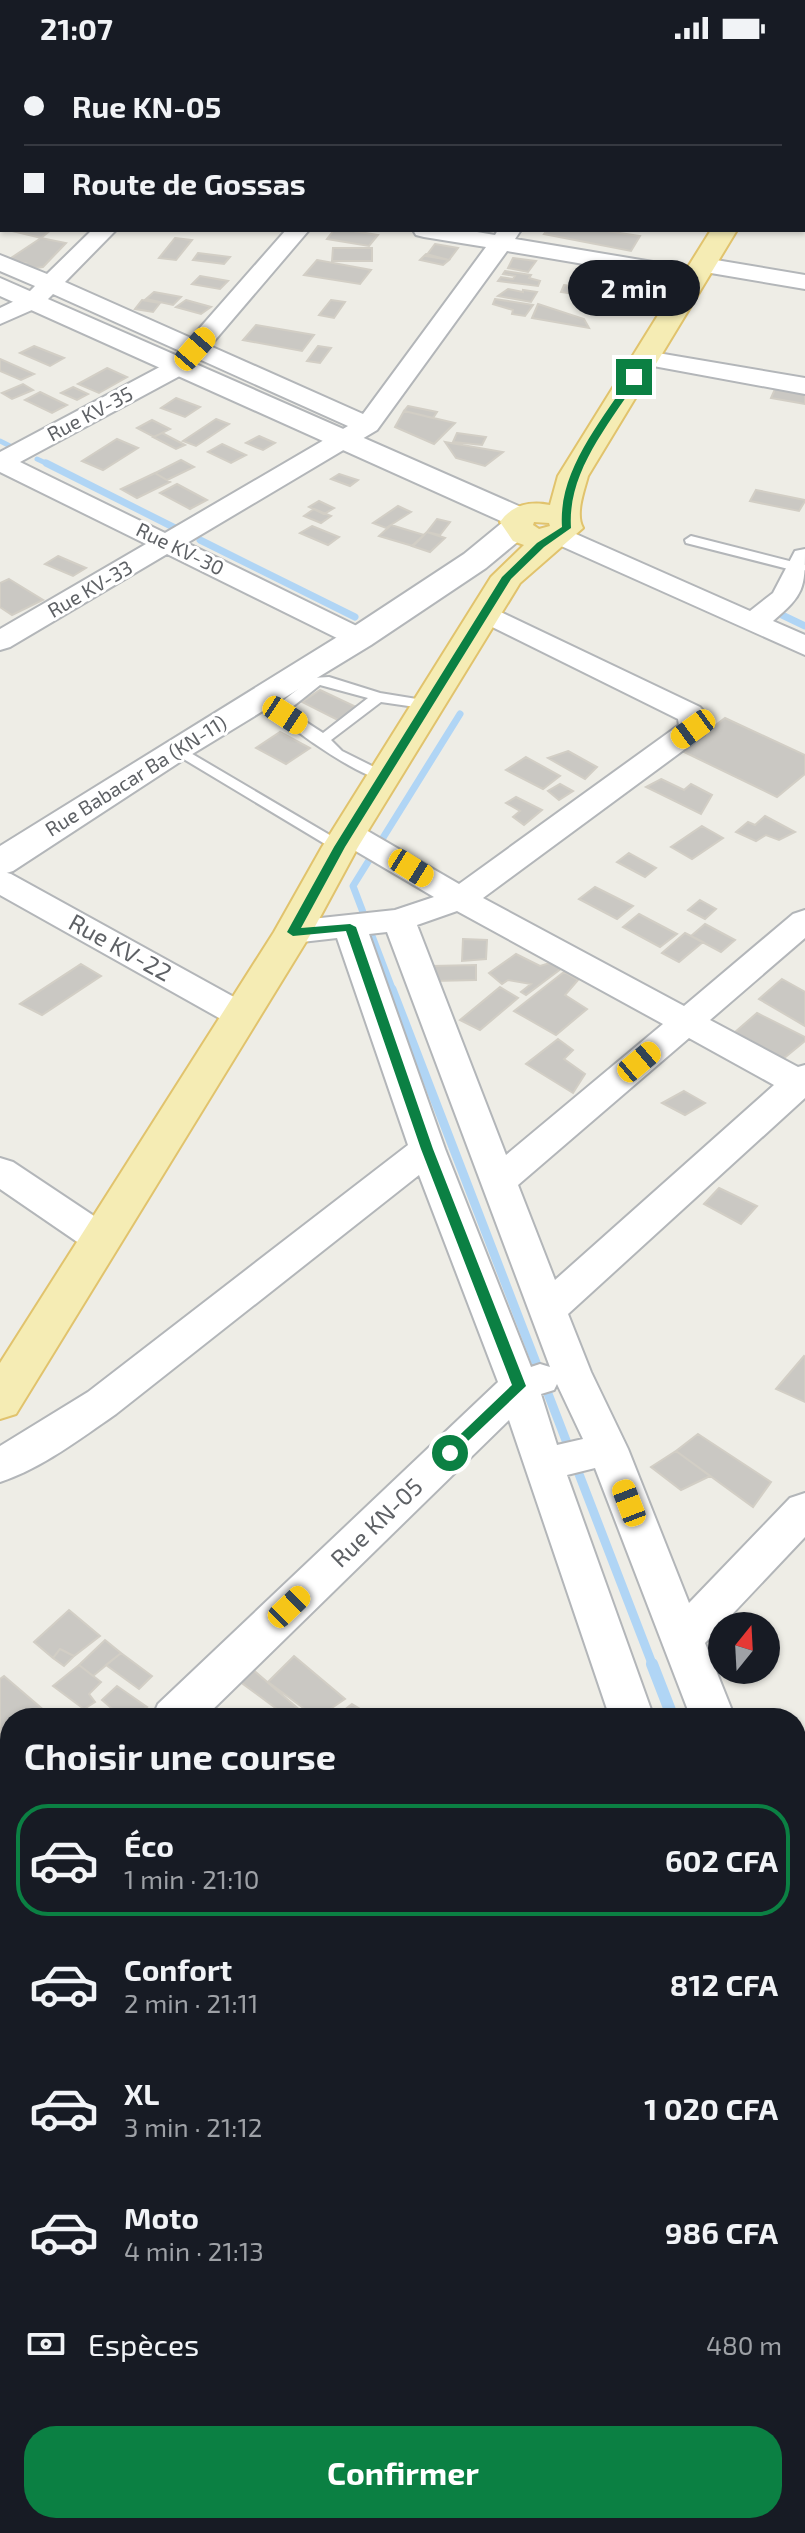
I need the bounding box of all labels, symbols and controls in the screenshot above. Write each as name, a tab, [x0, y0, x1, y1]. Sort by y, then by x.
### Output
text: 21:07	[40, 10, 113, 46]
text: Rue KN-05	[72, 88, 221, 124]
text: Route de Gossas	[72, 165, 306, 201]
callout: 2 min	[568, 261, 700, 317]
text: 2 min	[601, 272, 667, 303]
car	[170, 323, 220, 375]
route end	[616, 359, 652, 395]
street label: Rue KV-35	[43, 381, 136, 446]
street label: Rue KV-30	[133, 517, 228, 580]
street label: Rue KV-33	[43, 554, 136, 622]
car	[258, 692, 312, 738]
car	[667, 705, 719, 753]
street label: Rue Babacar Ba (KN-11)	[40, 710, 230, 841]
car	[384, 845, 438, 891]
street label: Rue KV-22	[64, 907, 177, 987]
car	[613, 1037, 665, 1087]
route start	[432, 1435, 468, 1471]
street label: Rue KN-05	[324, 1471, 428, 1573]
car	[609, 1476, 649, 1530]
car	[263, 1582, 315, 1632]
north arrow	[708, 1612, 780, 1684]
map controls	[708, 1612, 780, 1684]
text: Choisir une course	[24, 1734, 336, 1777]
icon: car	[28, 1824, 100, 1896]
text: Éco	[124, 1827, 174, 1863]
text: 602 CFA	[665, 1842, 778, 1878]
text: 1 min · 21:10	[124, 1863, 259, 1894]
icon: car	[28, 1948, 100, 2020]
text: Confort	[124, 1951, 232, 1987]
text: 812 CFA	[670, 1966, 778, 2002]
text: 2 min · 21:11	[124, 1987, 258, 2018]
icon: car	[28, 2072, 100, 2144]
text: XL	[124, 2075, 159, 2111]
text: 1 020 CFA	[644, 2090, 778, 2126]
text: 3 min · 21:12	[124, 2111, 262, 2142]
icon: car	[28, 2196, 100, 2268]
text: Moto	[124, 2199, 199, 2235]
text: 986 CFA	[665, 2214, 778, 2250]
text: 4 min · 21:13	[124, 2235, 264, 2266]
icon: cash	[24, 2322, 68, 2366]
text: Espèces	[88, 2326, 199, 2362]
text: 480 m	[706, 2329, 782, 2360]
button: Confirmer	[24, 2426, 782, 2518]

